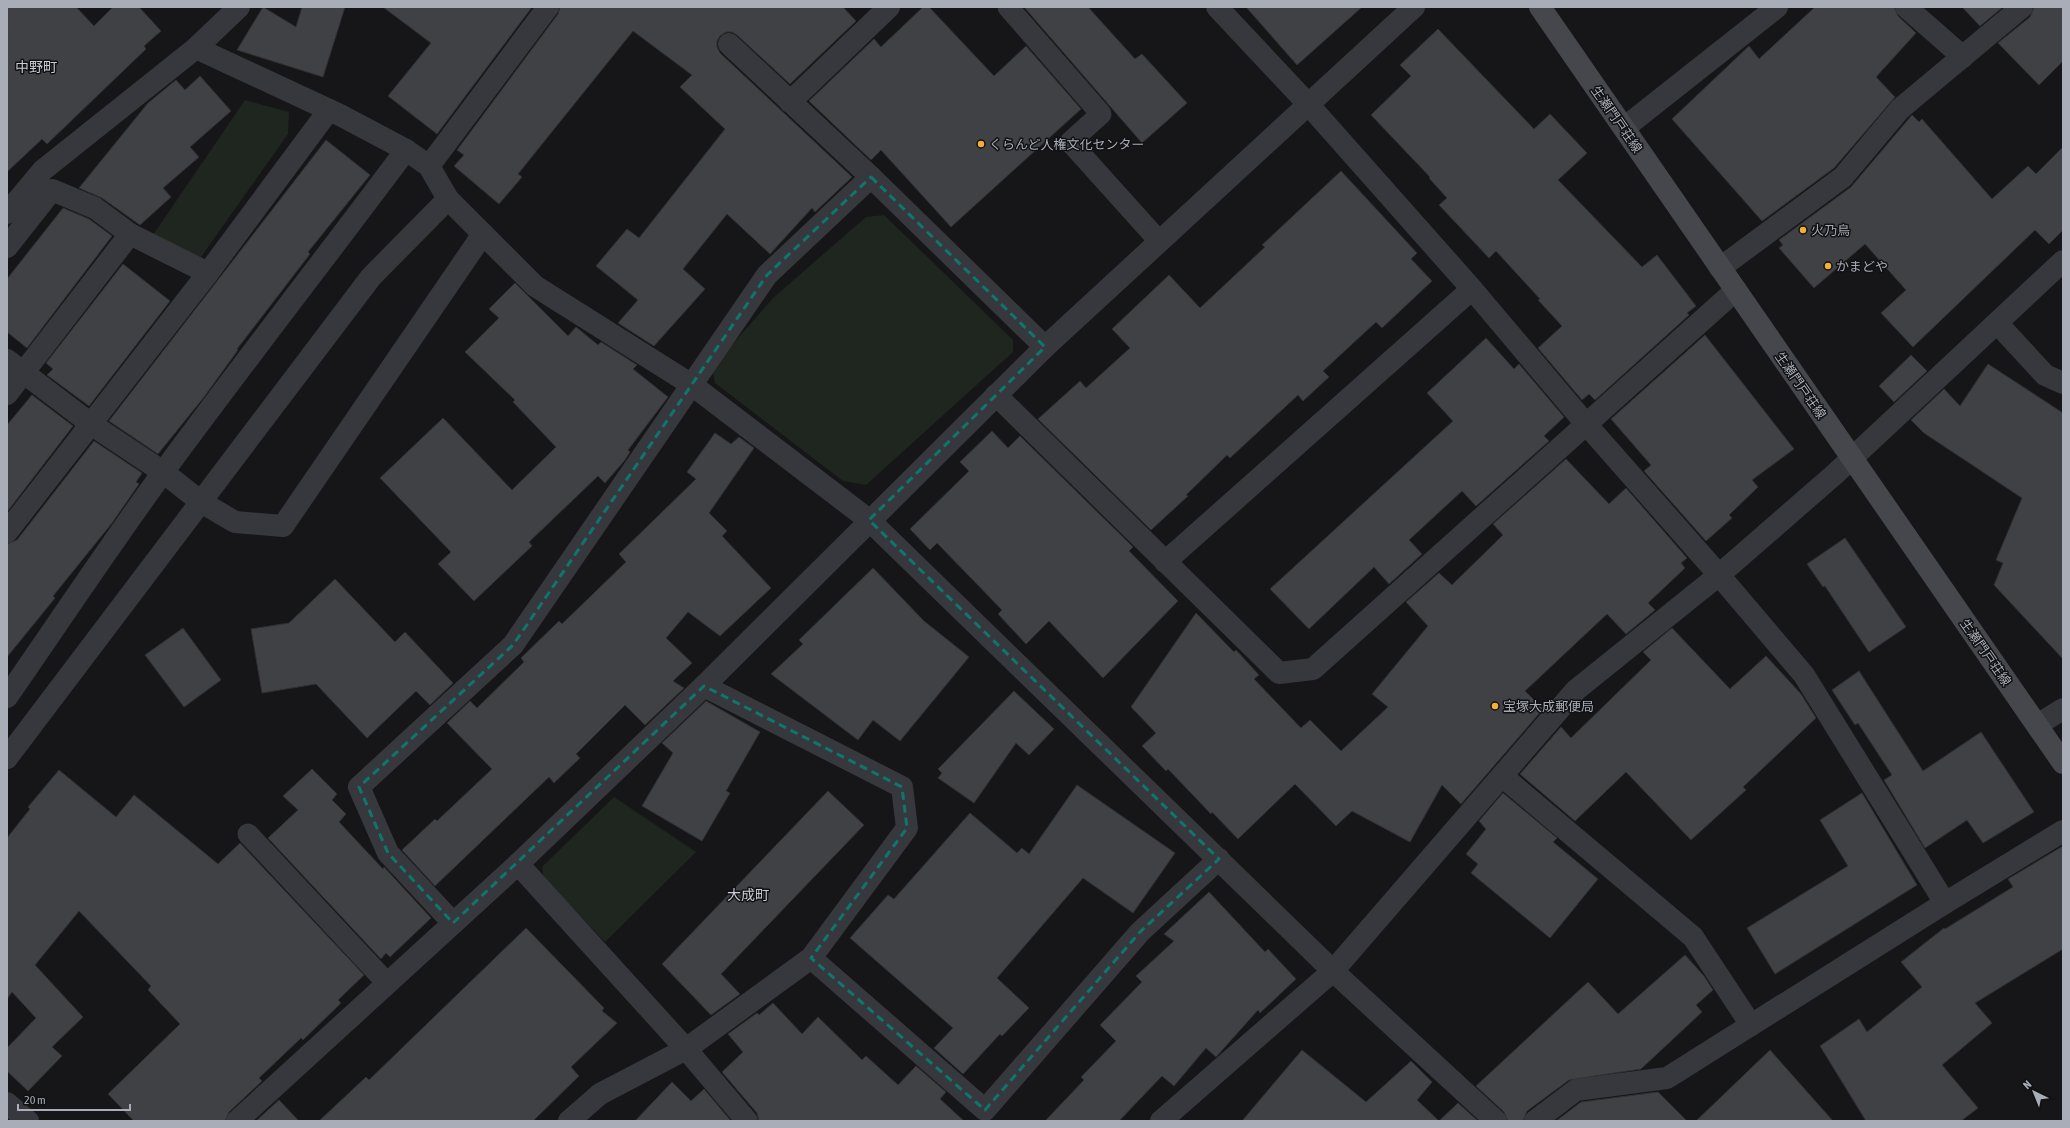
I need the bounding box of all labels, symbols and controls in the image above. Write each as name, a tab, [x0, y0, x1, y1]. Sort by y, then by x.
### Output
district label: 中野町	[15, 59, 57, 75]
street label: 生瀬門戸荘線	[1588, 83, 1645, 156]
place label: くらんど人権文化センター	[989, 137, 1145, 152]
marker: くらんど人権文化センター	[976, 139, 986, 149]
place label: 火乃鳥	[1811, 223, 1850, 238]
marker: 火乃鳥	[1798, 225, 1808, 235]
place label: かまどや	[1836, 259, 1888, 274]
marker: かまどや	[1823, 261, 1833, 271]
street label: 生瀬門戸荘線	[1772, 349, 1829, 422]
street label: 生瀬門戸荘線	[1957, 616, 2014, 689]
place label: 宝塚大成郵便局	[1503, 699, 1594, 714]
marker: 宝塚大成郵便局	[1490, 701, 1500, 711]
district label: 大成町	[727, 887, 769, 903]
north arrow	[2014, 1072, 2054, 1112]
text: N	[2021, 1078, 2034, 1091]
scale bar	[18, 1086, 130, 1112]
text: 20 m	[24, 1093, 46, 1107]

